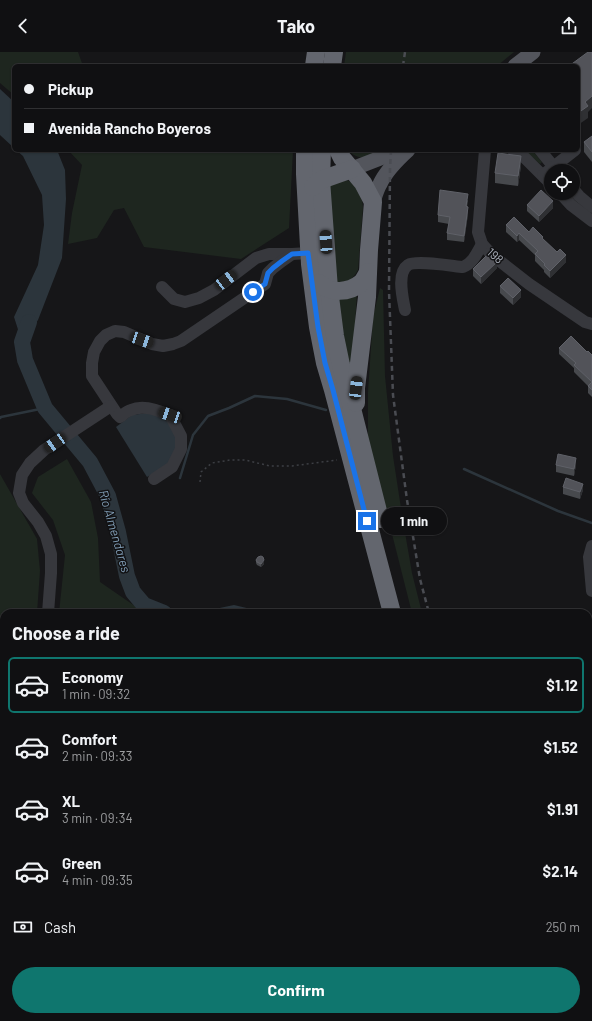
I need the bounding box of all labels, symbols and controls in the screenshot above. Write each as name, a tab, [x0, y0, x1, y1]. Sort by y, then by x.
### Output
icon: back	[12, 15, 34, 37]
text: Tako	[277, 15, 315, 37]
icon: share	[558, 15, 580, 37]
text: Pickup	[48, 80, 94, 98]
text: Avenida Rancho Boyeros	[48, 119, 211, 137]
map controls	[544, 164, 580, 200]
button: locate	[544, 164, 580, 200]
car	[319, 230, 333, 254]
street label: 198	[485, 244, 507, 266]
car	[213, 268, 239, 292]
route start	[244, 283, 262, 301]
car	[129, 330, 155, 350]
car	[349, 375, 363, 401]
car	[157, 405, 183, 425]
car	[42, 431, 68, 455]
water label: Río Almendares	[96, 488, 134, 574]
callout: 1 min	[381, 507, 447, 535]
route end	[358, 512, 376, 530]
text: 1 min	[400, 513, 428, 529]
text: Choose a ride	[12, 622, 120, 644]
icon: car	[14, 667, 50, 703]
text: Economy	[62, 668, 123, 686]
text: $1.12	[546, 676, 578, 694]
text: 1 min · 09:32	[62, 686, 130, 702]
icon: car	[14, 729, 50, 765]
text: Comfort	[62, 730, 117, 748]
text: $1.52	[544, 738, 578, 756]
text: 2 min · 09:33	[62, 748, 133, 764]
icon: car	[14, 791, 50, 827]
text: XL	[62, 792, 80, 810]
text: $1.91	[547, 800, 578, 818]
text: 3 min · 09:34	[62, 810, 133, 826]
icon: car	[14, 853, 50, 889]
text: Green	[62, 854, 101, 872]
text: $2.14	[543, 862, 578, 880]
text: 4 min · 09:35	[62, 872, 133, 888]
icon: cash	[12, 916, 34, 938]
text: Cash	[44, 918, 76, 936]
text: 250 m	[546, 919, 580, 935]
button: Confirm	[12, 967, 580, 1013]

